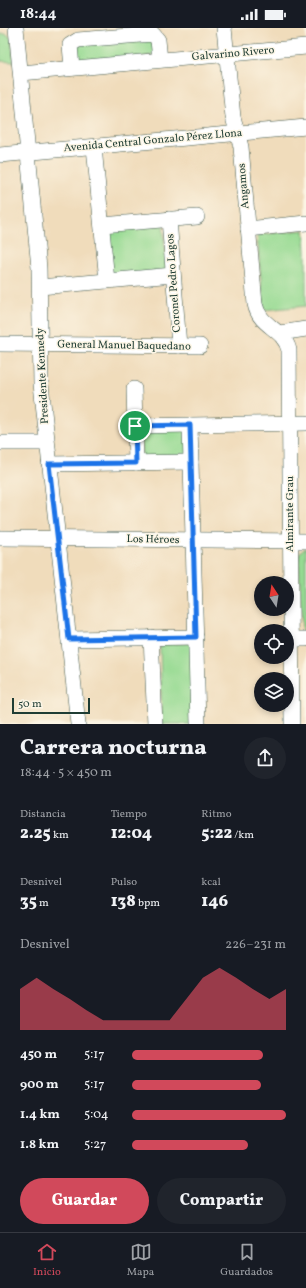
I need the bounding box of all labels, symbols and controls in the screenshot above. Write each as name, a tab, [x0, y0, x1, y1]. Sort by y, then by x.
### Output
text: 18:44	[20, 4, 57, 25]
street label: Galvarino Rivero	[191, 43, 275, 65]
street label: Avenida Central Gonzalo Pérez Llona	[63, 126, 243, 156]
street label: Angamos	[235, 162, 253, 209]
street label: Coronel Pedro Lagos	[163, 233, 185, 333]
street label: Presidente Kennedy	[33, 328, 53, 424]
street label: General Manuel Baquedano	[57, 337, 191, 355]
pin	[118, 409, 152, 443]
icon: arrive	[124, 415, 146, 437]
street label: Almirante Grau	[283, 476, 298, 552]
street label: Los Héroes	[126, 532, 180, 548]
north arrow	[254, 576, 294, 616]
map controls	[254, 576, 294, 712]
button: locate	[254, 624, 294, 664]
button: layers	[254, 672, 294, 712]
scale bar	[12, 696, 90, 715]
text: 50 m	[18, 697, 42, 712]
text: Carrera nocturna	[20, 733, 207, 764]
button: share	[244, 737, 286, 779]
text: 18:44 · 5 × 450 m	[20, 764, 112, 782]
text: Distancia	[20, 807, 66, 822]
text: Tiempo	[111, 807, 147, 822]
text: Ritmo	[201, 807, 232, 822]
text: 2.25	[20, 822, 51, 845]
text: 12:04	[111, 822, 152, 845]
text: 5:22	[201, 822, 232, 845]
text: km	[51, 828, 69, 843]
text: /km	[232, 828, 254, 843]
text: Desnivel	[20, 875, 62, 890]
text: Pulso	[111, 875, 137, 890]
text: kcal	[201, 875, 221, 890]
text: 35	[20, 890, 37, 913]
text: 138	[111, 890, 136, 913]
text: 146	[201, 890, 228, 913]
text: m	[37, 896, 49, 911]
text: bpm	[136, 896, 160, 911]
text: Desnivel	[20, 936, 70, 954]
text: 226–231 m	[225, 936, 286, 954]
text: 450 m	[20, 1046, 57, 1064]
text: 5:17	[84, 1046, 105, 1064]
text: 900 m	[20, 1076, 59, 1094]
text: 5:17	[84, 1076, 105, 1094]
text: 1.4 km	[20, 1106, 60, 1124]
text: 5:04	[84, 1106, 109, 1124]
text: 1.8 km	[20, 1136, 59, 1154]
text: 5:27	[84, 1136, 106, 1154]
button: Guardar	[20, 1178, 149, 1224]
button: Compartir	[157, 1178, 286, 1224]
tab: Inicio	[33, 1241, 61, 1280]
tab: Mapa	[127, 1241, 154, 1280]
tab: Guardados	[220, 1241, 273, 1280]

